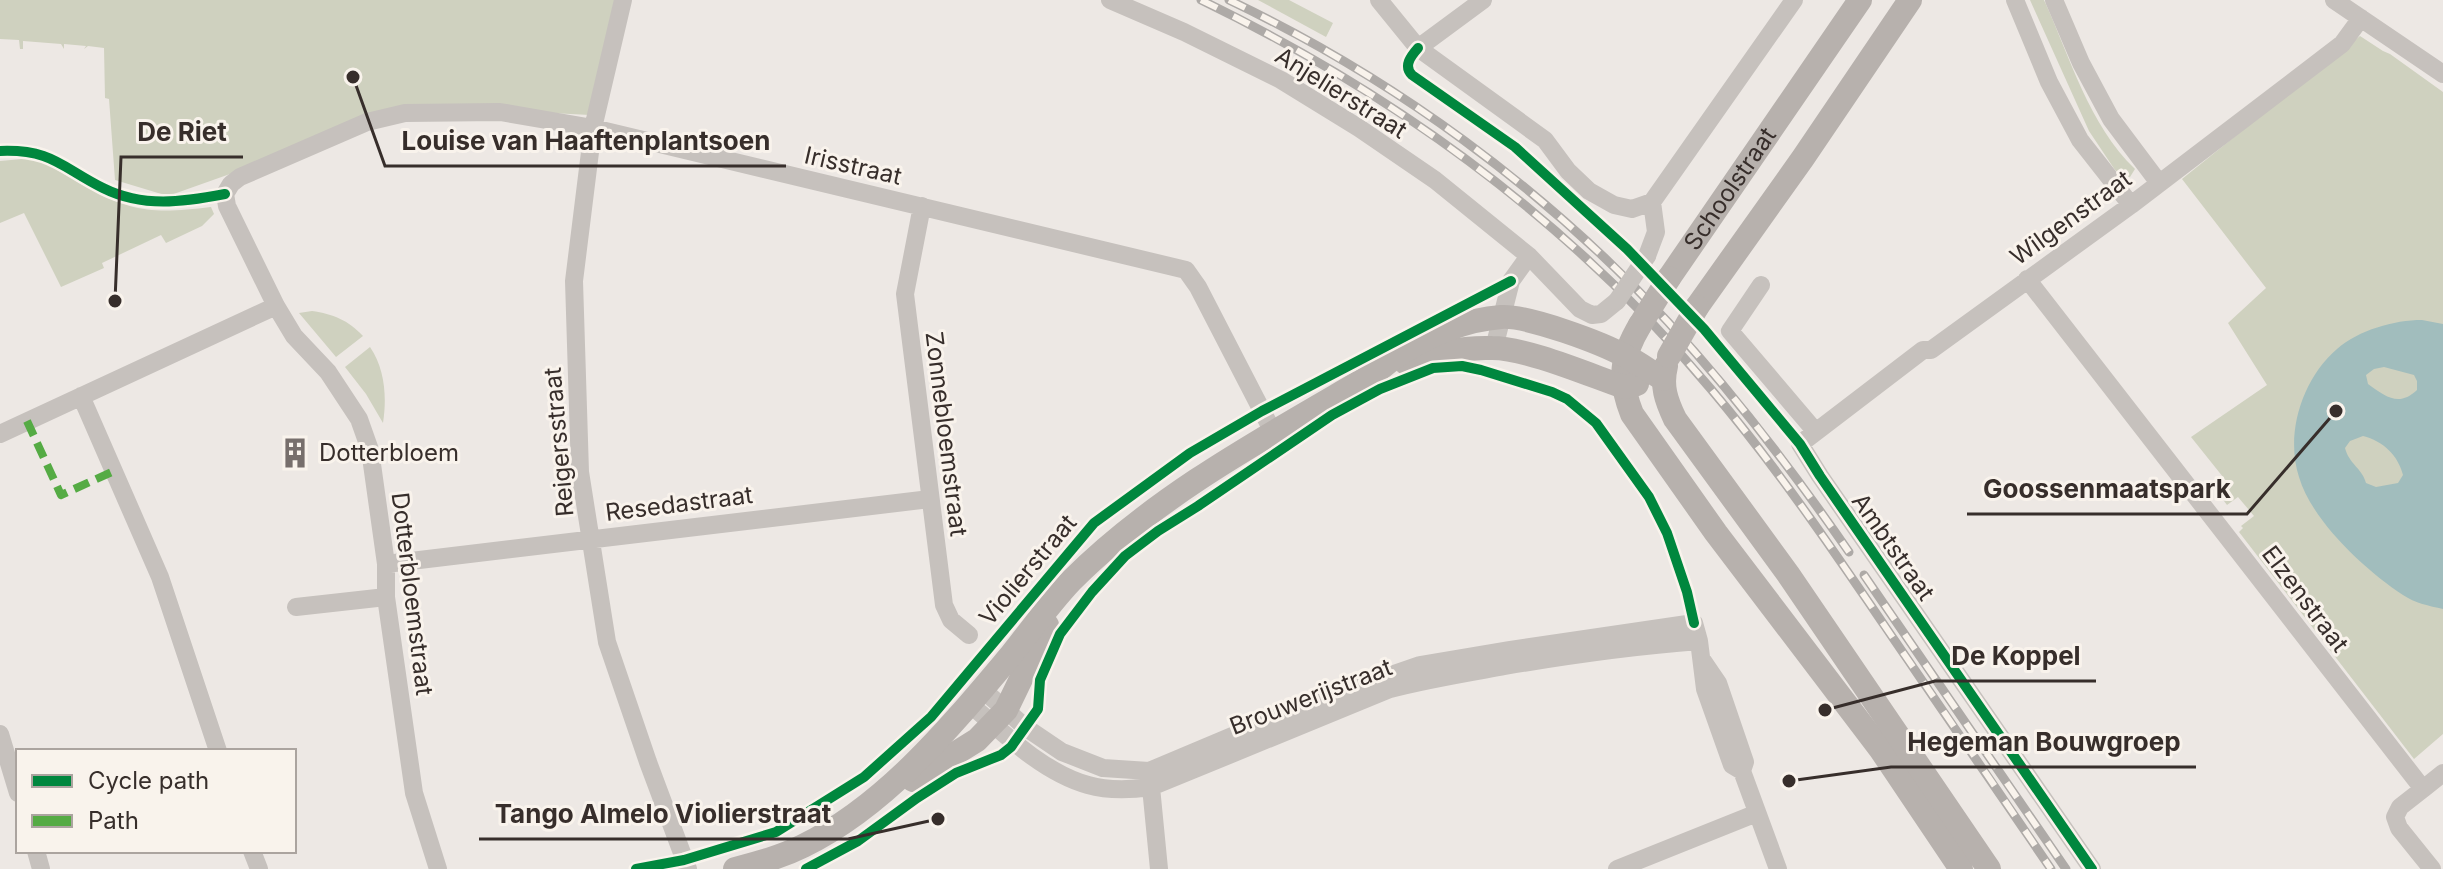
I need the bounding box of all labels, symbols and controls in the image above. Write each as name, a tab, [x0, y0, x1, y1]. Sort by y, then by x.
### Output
street label: Anjelierstraat	[1270, 41, 1412, 145]
callout: De Riet	[121, 107, 243, 157]
text: De Riet	[137, 116, 227, 147]
callout: Louise van Haaftenplantsoen	[385, 116, 786, 166]
street label: Schoolstraat	[1677, 122, 1782, 256]
text: Louise van Haaftenplantsoen	[402, 125, 770, 156]
street label: Irisstraat	[802, 140, 905, 191]
street label: Wilgenstraat	[2005, 164, 2137, 271]
street label: Zonnebloemstraat	[920, 330, 973, 538]
street label: Reigersstraat	[538, 366, 579, 518]
building icon: Dotterbloem	[278, 436, 312, 470]
place label: Dotterbloem	[319, 438, 459, 467]
callout: Goossenmaatspark	[1967, 464, 2247, 514]
text: Goossenmaatspark	[1983, 473, 2231, 504]
street label: Resedastraat	[604, 480, 754, 527]
street label: Ambtstraat	[1846, 488, 1941, 606]
street label: Dotterbloemstraat	[386, 491, 439, 697]
street label: Violierstraat	[973, 508, 1082, 631]
street label: Elzenstraat	[2256, 540, 2355, 658]
callout: De Koppel	[1935, 631, 2096, 681]
text: De Koppel	[1951, 640, 2081, 671]
street label: Brouwerijstraat	[1226, 652, 1396, 741]
callout: Hegeman Bouwgroep	[1891, 717, 2196, 767]
text: Hegeman Bouwgroep	[1907, 726, 2181, 757]
legend	[16, 749, 296, 853]
text: Cycle path	[88, 766, 209, 795]
callout: Tango Almelo Violierstraat	[479, 789, 848, 839]
text: Tango Almelo Violierstraat	[495, 798, 832, 829]
text: Path	[88, 806, 139, 835]

